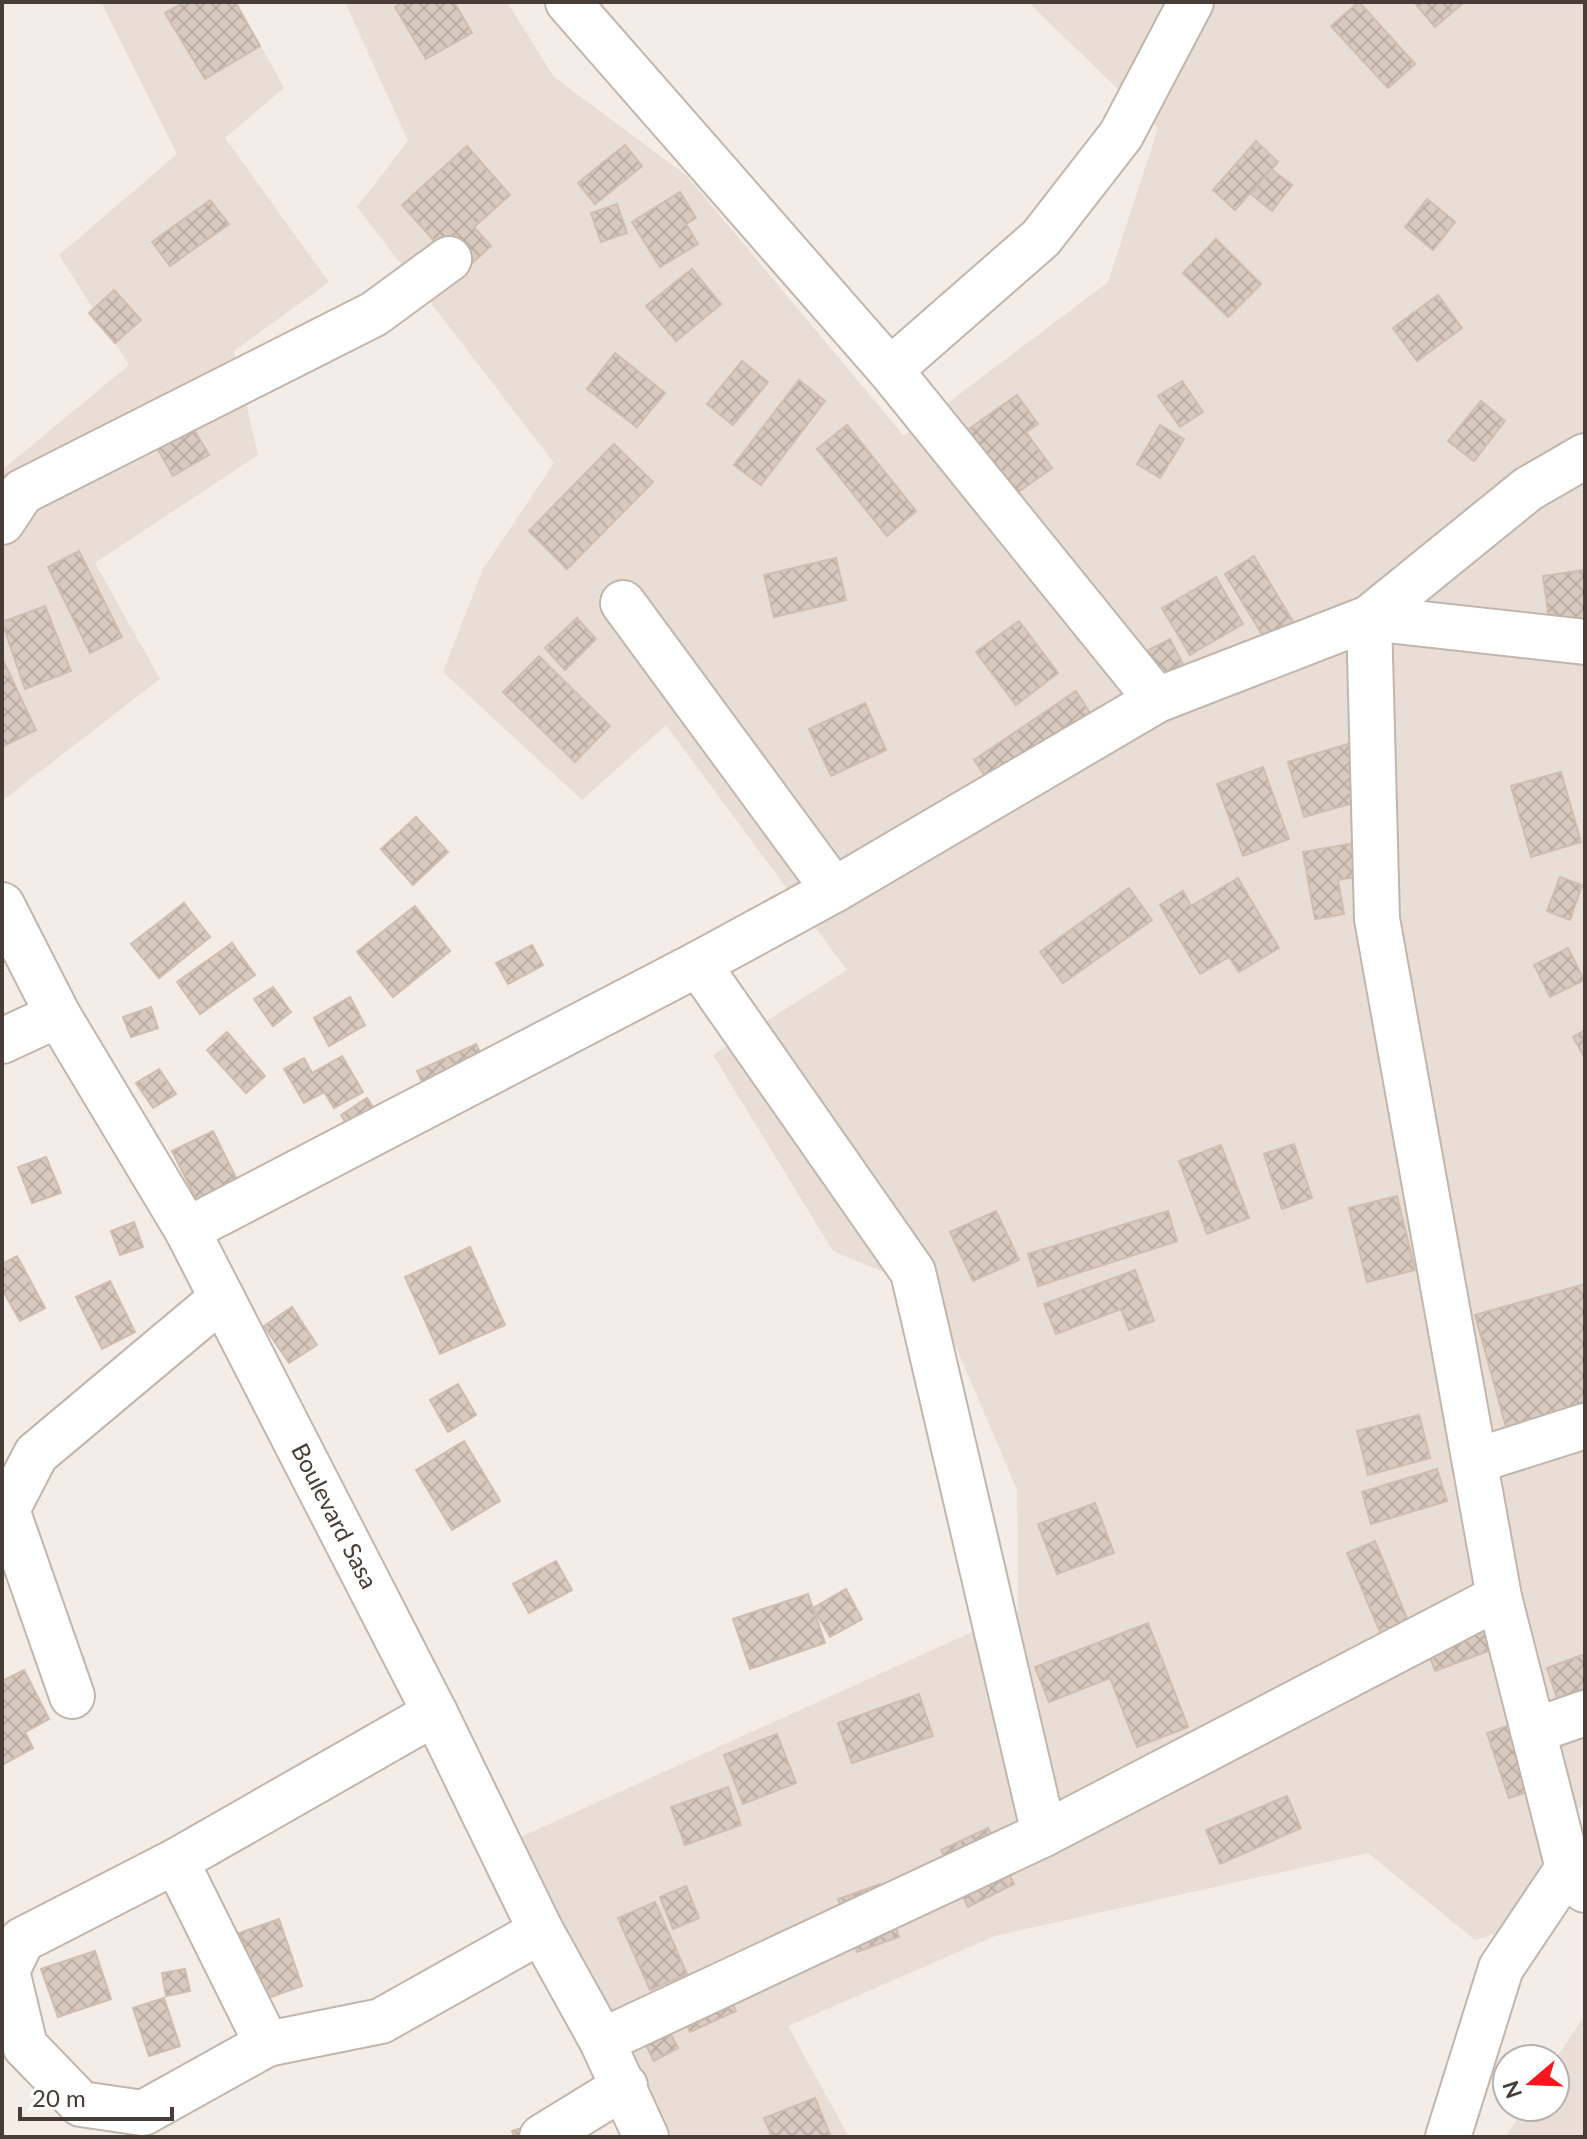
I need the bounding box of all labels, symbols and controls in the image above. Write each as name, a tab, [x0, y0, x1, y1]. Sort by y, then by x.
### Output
street label: Boulevard Sasa	[286, 1438, 385, 1593]
north arrow	[1491, 2043, 1571, 2123]
scale bar	[20, 2071, 172, 2121]
text: N	[1496, 2077, 1527, 2102]
text: 20 m	[32, 2083, 86, 2112]

